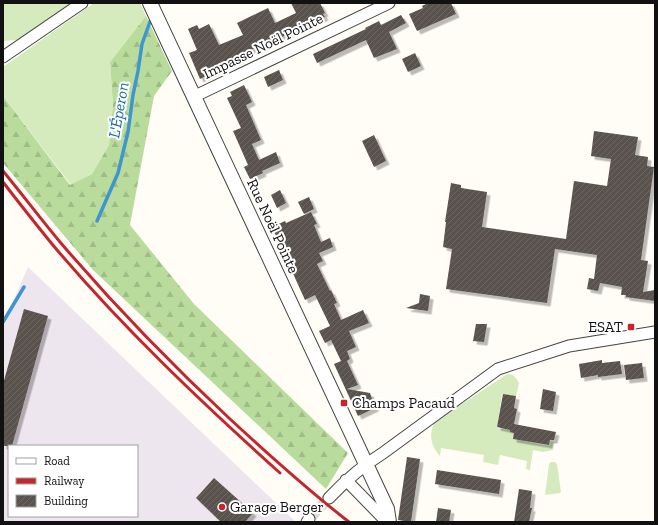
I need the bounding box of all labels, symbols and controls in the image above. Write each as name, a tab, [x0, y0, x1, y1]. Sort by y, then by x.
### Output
street label: Impasse Noël Pointe	[200, 9, 326, 83]
water label: L'Éperon	[104, 81, 133, 139]
street label: Rue Noël Pointe	[243, 176, 303, 276]
place label: ESAT	[588, 318, 623, 336]
marker: ESAT	[626, 322, 636, 332]
place label: Champs Pacaud	[352, 394, 456, 412]
marker: Champs Pacaud	[339, 398, 349, 408]
legend	[8, 445, 138, 517]
text: Road	[44, 454, 70, 468]
text: Railway	[44, 474, 85, 488]
text: Building	[44, 494, 88, 508]
place label: Garage Berger	[230, 498, 324, 516]
marker: Garage Berger	[217, 502, 227, 512]

